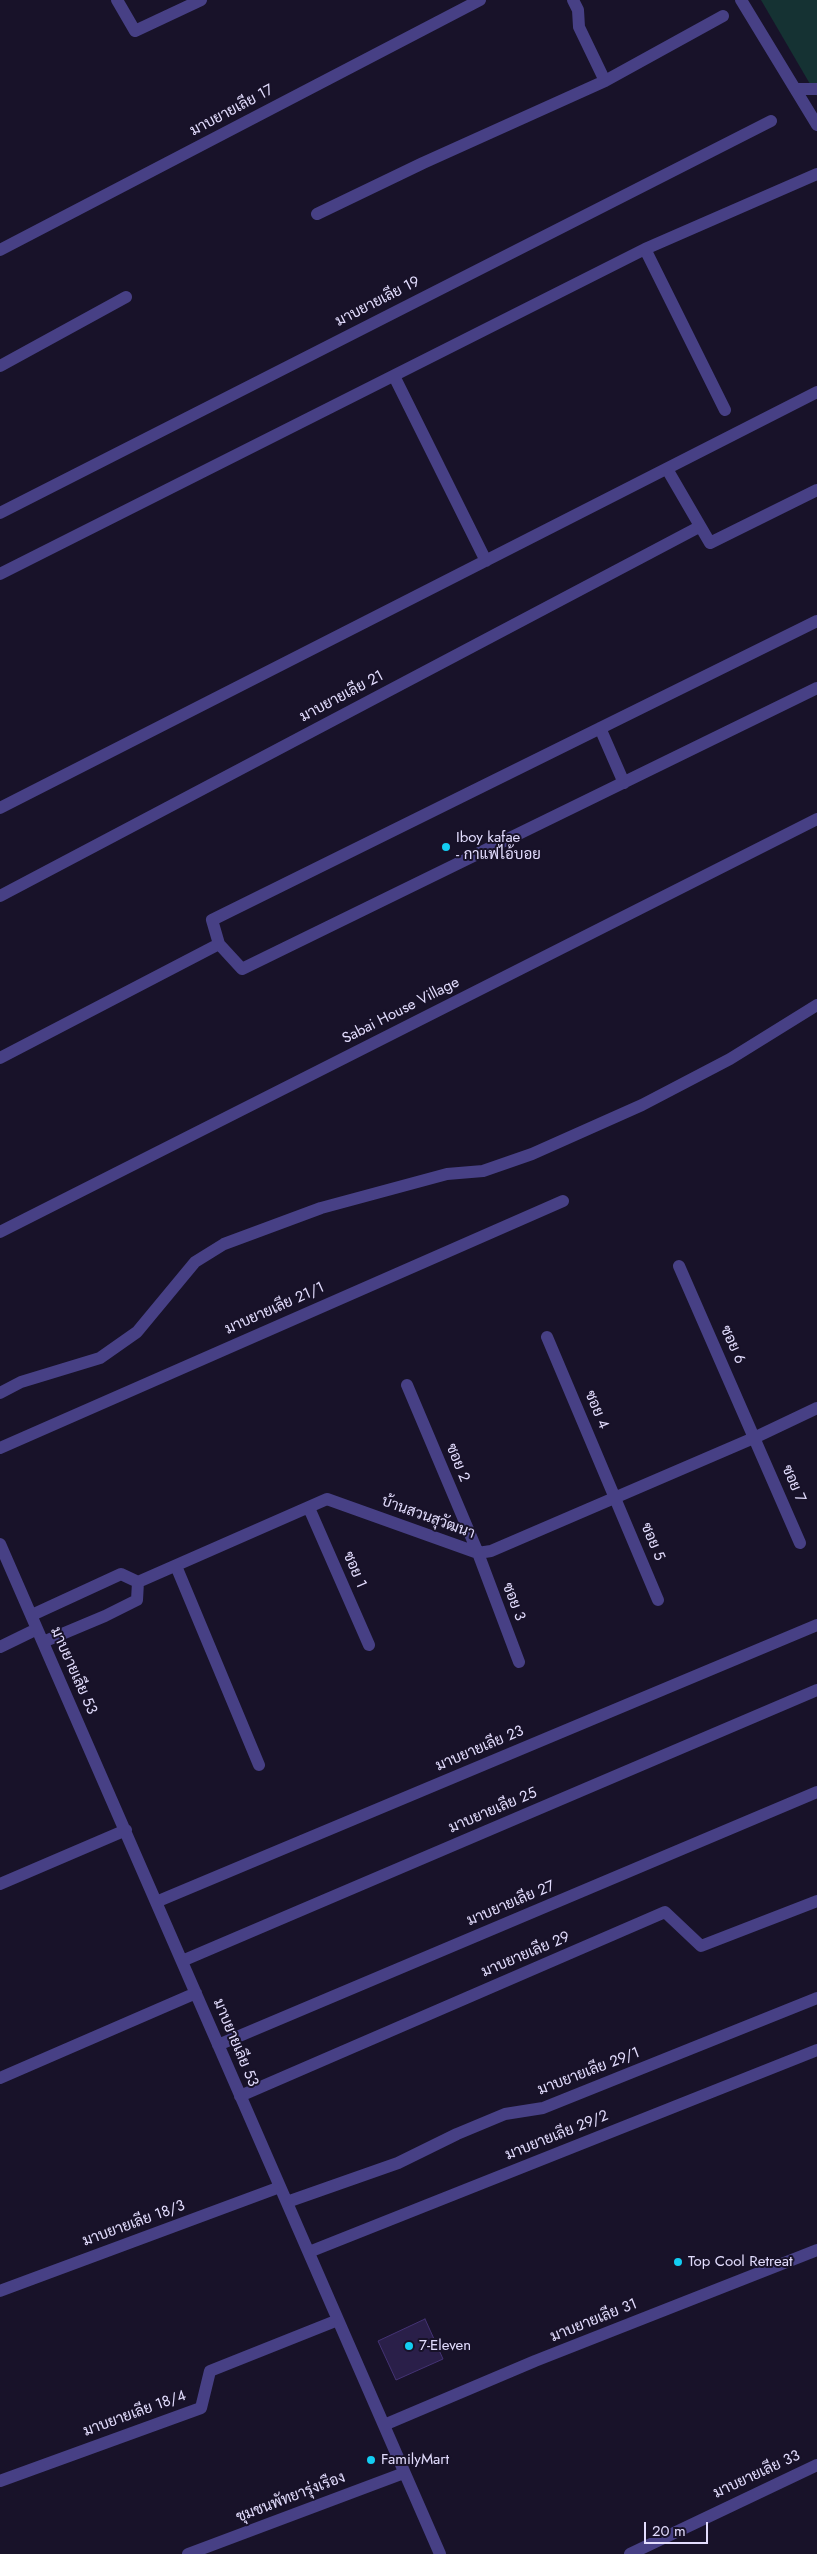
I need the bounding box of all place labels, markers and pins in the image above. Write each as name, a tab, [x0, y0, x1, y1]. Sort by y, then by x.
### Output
place label: Iboy kafae - กาแฟไอ้บอย	[456, 829, 541, 864]
marker: Iboy kafae - กาแฟไอ้บอย	[440, 841, 452, 853]
place label: Top Cool Retreat	[688, 2253, 793, 2271]
marker: Top Cool Retreat	[672, 2256, 684, 2268]
place label: 7-Eleven	[419, 2337, 471, 2355]
marker: 7-Eleven	[403, 2340, 415, 2352]
place label: FamilyMart	[381, 2451, 449, 2469]
marker: FamilyMart	[365, 2454, 377, 2466]

